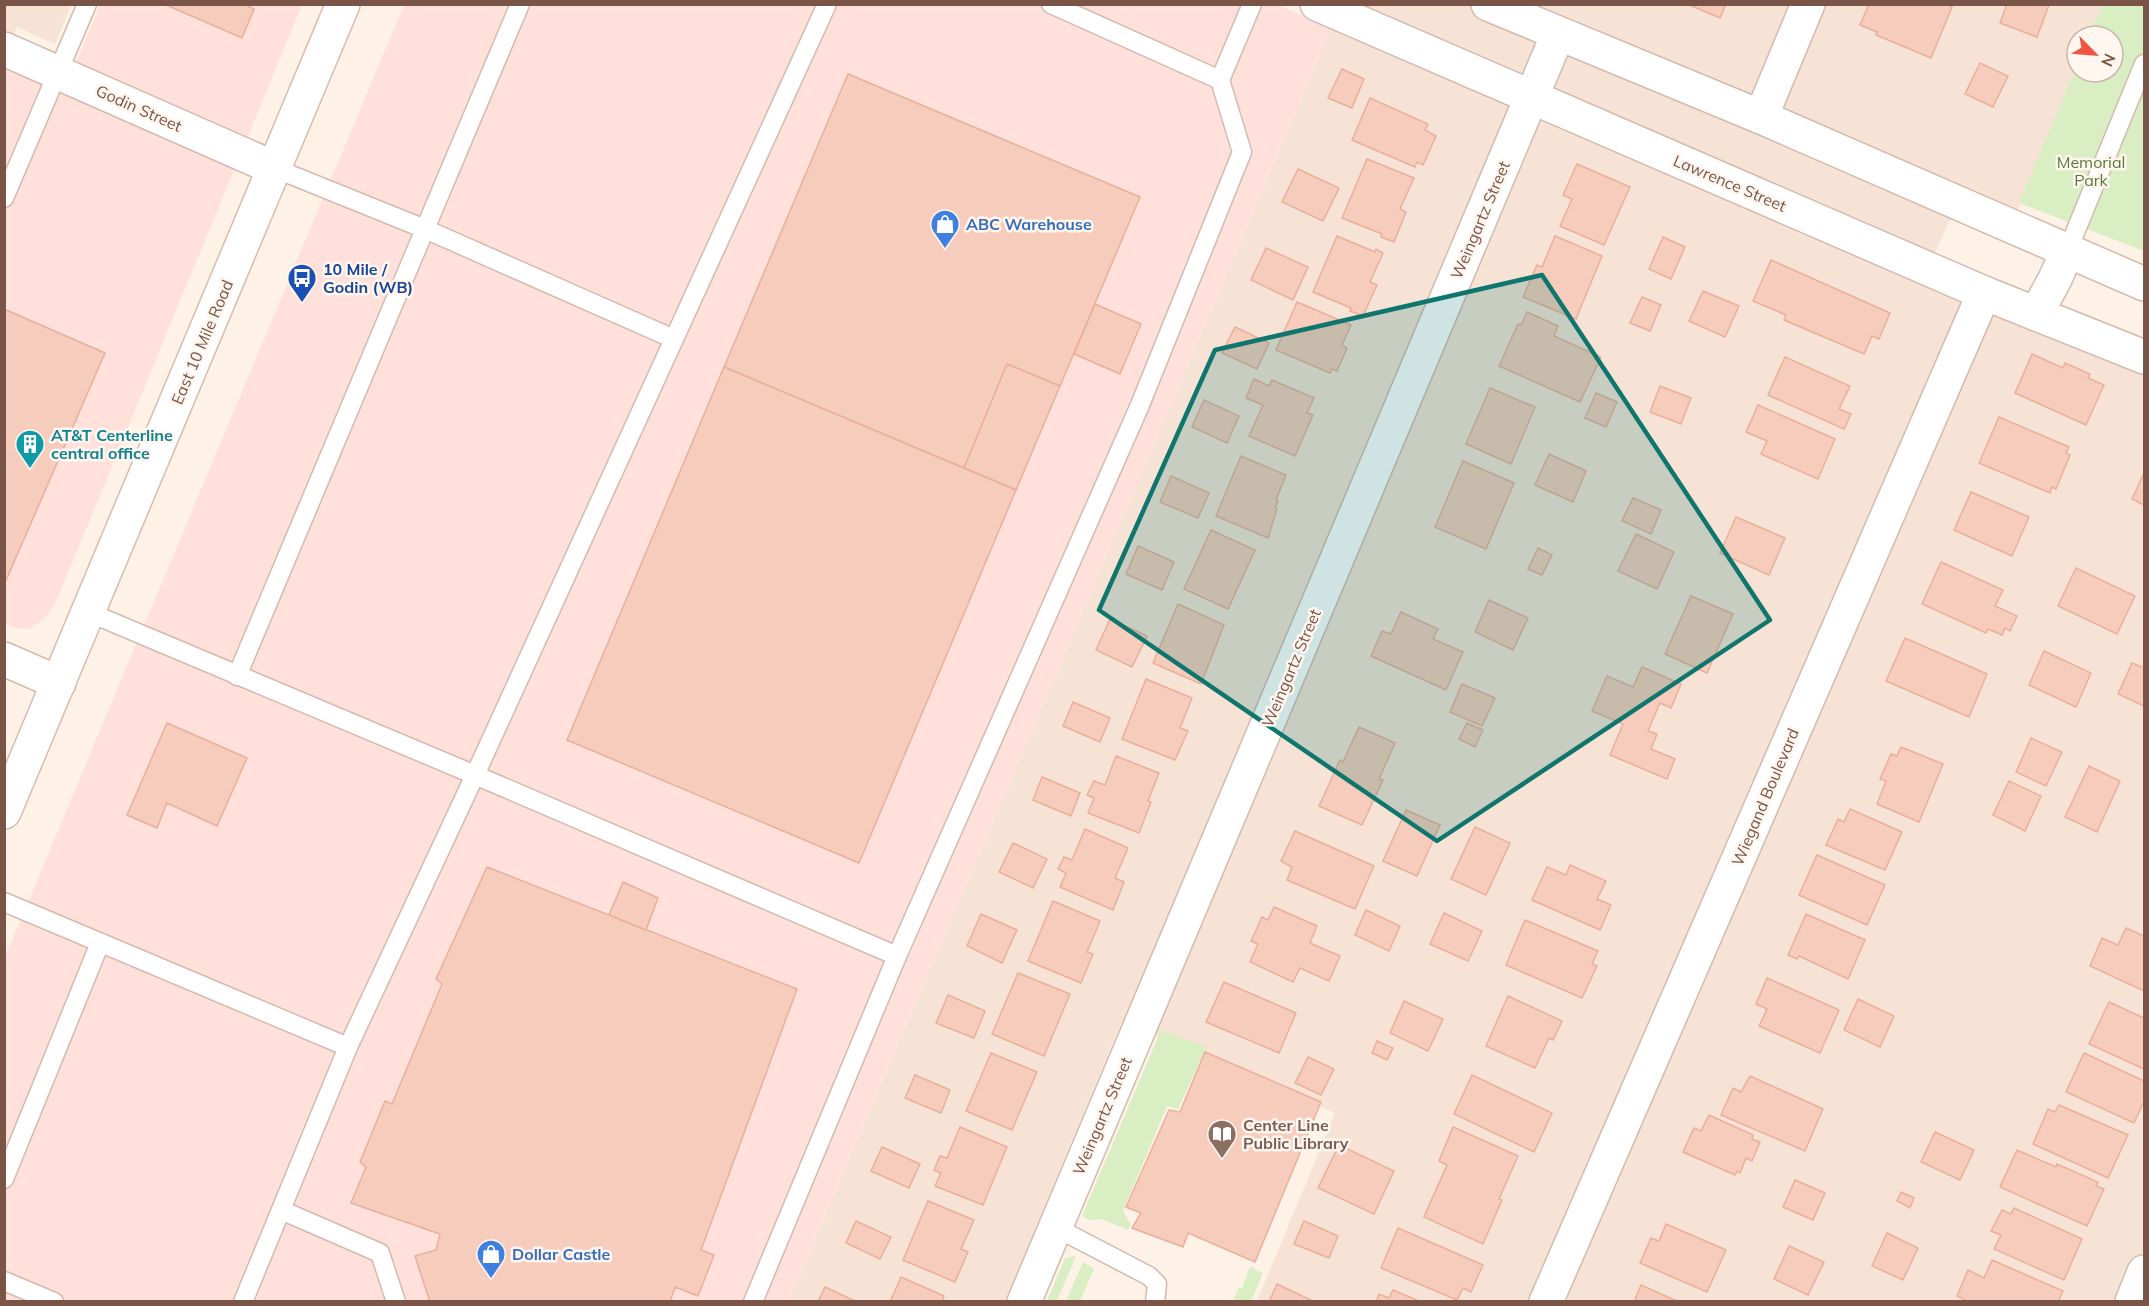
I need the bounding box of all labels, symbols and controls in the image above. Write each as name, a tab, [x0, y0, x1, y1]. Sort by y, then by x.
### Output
north arrow	[2065, 24, 2125, 84]
text: N	[2097, 51, 2120, 70]
street label: Godin Street	[93, 80, 185, 136]
street label: Lawrence Street	[1670, 150, 1790, 216]
park label: Memorial Park	[2057, 152, 2125, 190]
street label: Weingartz Street	[1446, 157, 1514, 282]
shop icon: ABC Warehouse	[929, 208, 961, 250]
place label: ABC Warehouse	[966, 214, 1092, 234]
place label: 10 Mile / Godin (WB)	[323, 259, 413, 297]
bus stop icon: 10 Mile / Godin (WB)	[286, 262, 318, 304]
street label: East 10 Mile Road	[167, 277, 237, 407]
place label: AT&T Centerline central office	[51, 425, 173, 463]
building icon: AT&T Centerline central office	[14, 428, 46, 470]
street label: Weingartz Street	[1257, 605, 1325, 730]
street label: Wiegand Boulevard	[1727, 725, 1803, 869]
street label: Weingartz Street	[1068, 1053, 1136, 1178]
place label: Center Line Public Library	[1243, 1115, 1349, 1153]
library icon: Center Line Public Library	[1206, 1118, 1238, 1160]
shop icon: Dollar Castle	[475, 1238, 507, 1280]
place label: Dollar Castle	[512, 1244, 610, 1264]

